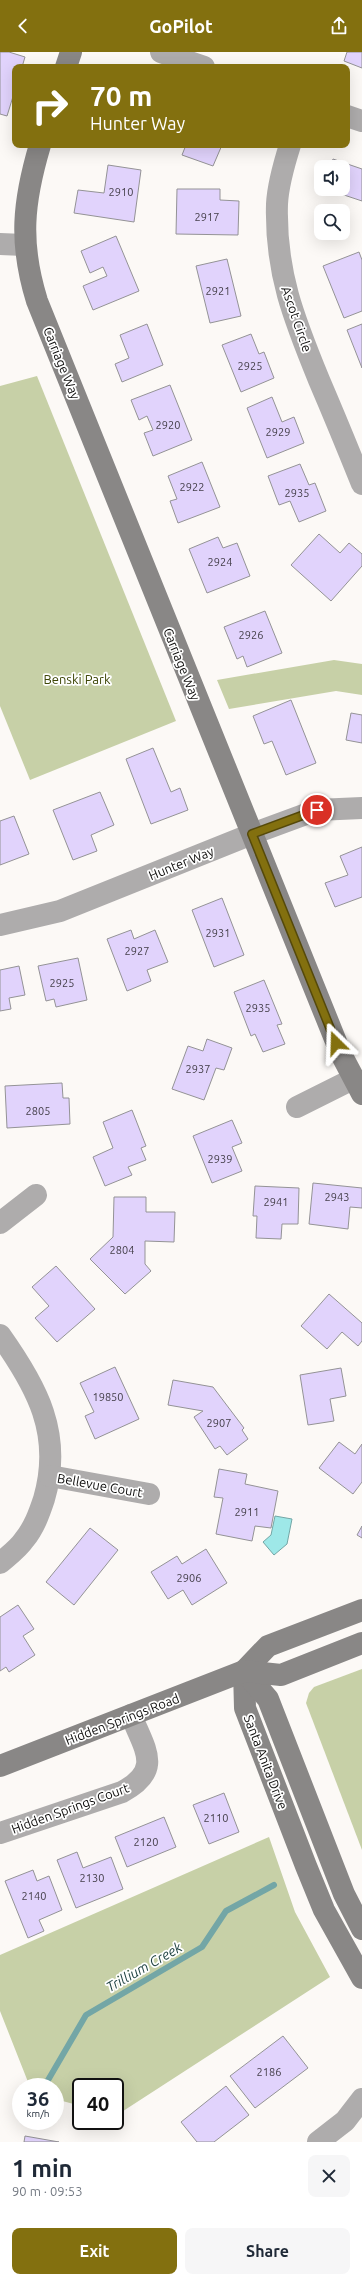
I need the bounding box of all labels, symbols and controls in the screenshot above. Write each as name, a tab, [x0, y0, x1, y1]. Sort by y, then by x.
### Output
icon: back	[12, 15, 34, 37]
icon: share	[328, 15, 350, 37]
text: GoPilot	[149, 16, 213, 36]
icon: right	[24, 80, 76, 132]
text: 70 m	[90, 80, 152, 111]
text: Hunter Way	[90, 113, 185, 133]
map controls	[314, 160, 350, 240]
button: sound	[314, 160, 350, 196]
house number: 2910	[109, 186, 133, 198]
button: search	[314, 204, 350, 240]
house number: 2917	[195, 211, 219, 223]
street label: Ascot Circle	[279, 284, 315, 354]
house number: 2921	[206, 285, 230, 297]
street label: Carriage Way	[41, 325, 83, 401]
house number: 2925	[238, 360, 262, 372]
house number: 2920	[156, 419, 180, 431]
house number: 2929	[266, 426, 290, 438]
house number: 2922	[180, 481, 204, 493]
house number: 2935	[285, 487, 309, 499]
house number: 2924	[208, 556, 232, 568]
street label: Carriage Way	[161, 626, 203, 702]
house number: 2926	[239, 629, 263, 641]
park label: Benski Park	[43, 672, 111, 686]
pin	[300, 793, 334, 827]
icon: arrive	[306, 799, 328, 821]
street label: Hunter Way	[146, 844, 216, 882]
house number: 2931	[206, 927, 230, 939]
house number: 2927	[125, 945, 149, 957]
house number: 2925	[50, 977, 74, 989]
house number: 2935	[246, 1002, 270, 1014]
position arrow	[315, 1022, 357, 1064]
house number: 2937	[186, 1063, 210, 1075]
house number: 2805	[26, 1105, 50, 1117]
house number: 2939	[208, 1153, 232, 1165]
house number: 2943	[325, 1191, 349, 1203]
house number: 2941	[264, 1196, 288, 1208]
house number: 2804	[110, 1244, 134, 1256]
house number: 19850	[92, 1391, 124, 1403]
house number: 2907	[207, 1417, 231, 1429]
street label: Bellevue Court	[56, 1471, 144, 1499]
house number: 2911	[235, 1506, 259, 1518]
house number: 2906	[177, 1572, 201, 1584]
street label: Hidden Springs Road	[63, 1691, 181, 1747]
street label: Santa Anita Drive	[242, 1713, 290, 1811]
street label: Hidden Springs Court	[9, 1780, 131, 1836]
house number: 2110	[204, 1812, 228, 1824]
house number: 2120	[134, 1836, 158, 1848]
house number: 2130	[80, 1872, 104, 1884]
house number: 2140	[22, 1890, 46, 1902]
water label: Trillium Creek	[103, 1938, 186, 1995]
house number: 2186	[257, 2066, 281, 2078]
speed limit sign: 40	[72, 2078, 124, 2130]
text: 36	[27, 2087, 49, 2110]
text: km/h	[26, 2108, 50, 2119]
text: 1 min	[12, 2155, 73, 2182]
button: close	[308, 2155, 350, 2197]
text: 90 m · 09:53	[12, 2184, 83, 2198]
button: Exit	[12, 2228, 177, 2274]
button: Share	[185, 2228, 350, 2274]

